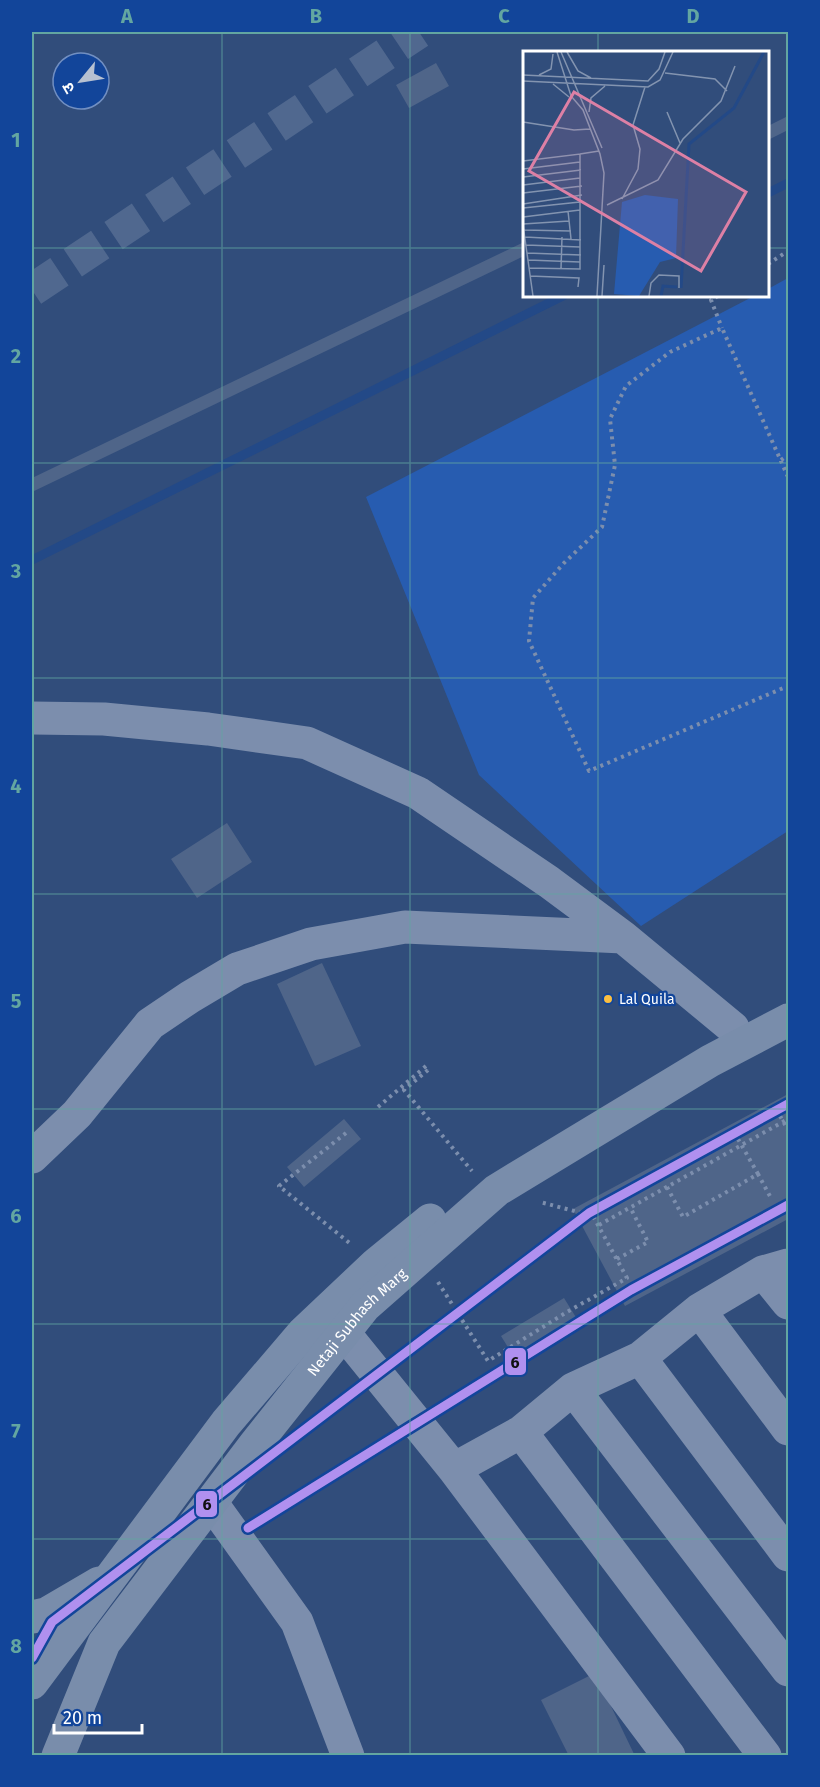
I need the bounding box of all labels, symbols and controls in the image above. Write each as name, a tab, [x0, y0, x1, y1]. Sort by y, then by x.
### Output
text: A	[120, 4, 134, 28]
text: B	[310, 4, 322, 28]
text: C	[498, 4, 510, 28]
text: D	[686, 4, 700, 28]
north arrow	[51, 51, 111, 111]
inset map	[523, 51, 769, 297]
text: उ	[58, 79, 79, 97]
text: 1	[11, 128, 21, 152]
text: 2	[11, 344, 21, 368]
text: 3	[10, 559, 21, 583]
text: 4	[10, 774, 22, 798]
text: 5	[11, 989, 22, 1013]
place label: Lal Quila	[619, 991, 675, 1008]
marker: Lal Quila	[602, 993, 614, 1005]
text: 6	[10, 1204, 22, 1228]
street label: Netaji Subhash Marg	[304, 1264, 411, 1380]
line badge: 6	[504, 1347, 527, 1376]
text: 6	[510, 1353, 520, 1372]
text: 7	[11, 1419, 21, 1443]
line badge: 6	[195, 1490, 218, 1518]
text: 6	[202, 1495, 212, 1514]
text: 8	[10, 1634, 22, 1658]
scale bar	[54, 1697, 142, 1735]
text: 20 m	[63, 1707, 102, 1729]

